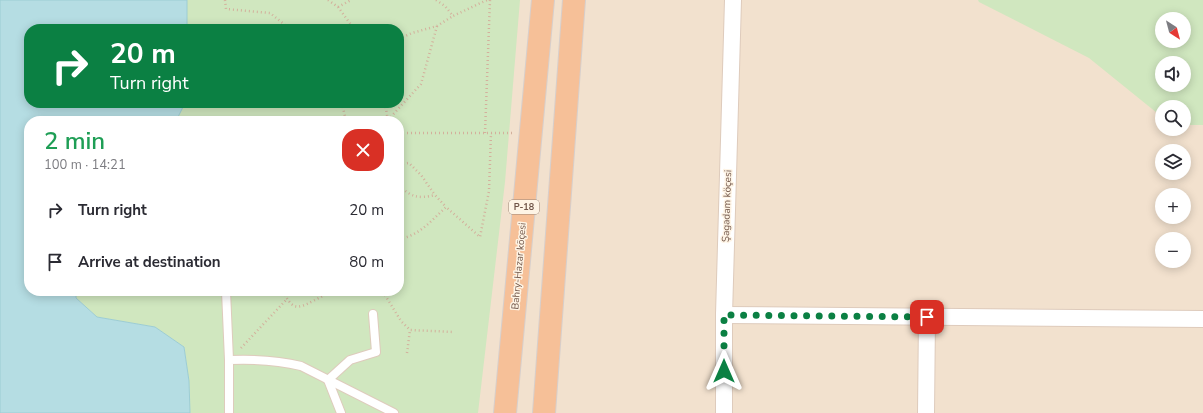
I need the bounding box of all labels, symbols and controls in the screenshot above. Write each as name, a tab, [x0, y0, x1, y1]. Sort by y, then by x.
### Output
north arrow	[1155, 12, 1191, 48]
map controls	[1155, 12, 1191, 268]
text: 20 m	[110, 35, 176, 73]
icon: right	[44, 40, 96, 92]
button: sound	[1155, 56, 1191, 92]
text: Turn right	[110, 71, 189, 95]
button: search	[1155, 100, 1191, 136]
text: 2 min	[44, 125, 105, 157]
button: close	[342, 129, 384, 171]
button: layers	[1155, 144, 1191, 180]
text: 100 m · 14:21	[44, 156, 126, 174]
street label: Şagadam köçesi	[719, 170, 735, 242]
button: +	[1155, 188, 1191, 224]
icon: right	[44, 199, 66, 221]
text: Turn right	[78, 200, 147, 220]
text: 20 m	[349, 200, 384, 220]
road number: P-18	[509, 200, 539, 214]
street label: Bahry-Hazar köçesi	[508, 222, 530, 310]
button: −	[1155, 232, 1191, 268]
icon: arrive	[44, 251, 66, 273]
text: Arrive at destination	[78, 252, 221, 272]
text: 80 m	[349, 252, 384, 272]
pin	[910, 300, 944, 334]
icon: arrive	[916, 306, 938, 328]
position arrow	[703, 350, 745, 392]

